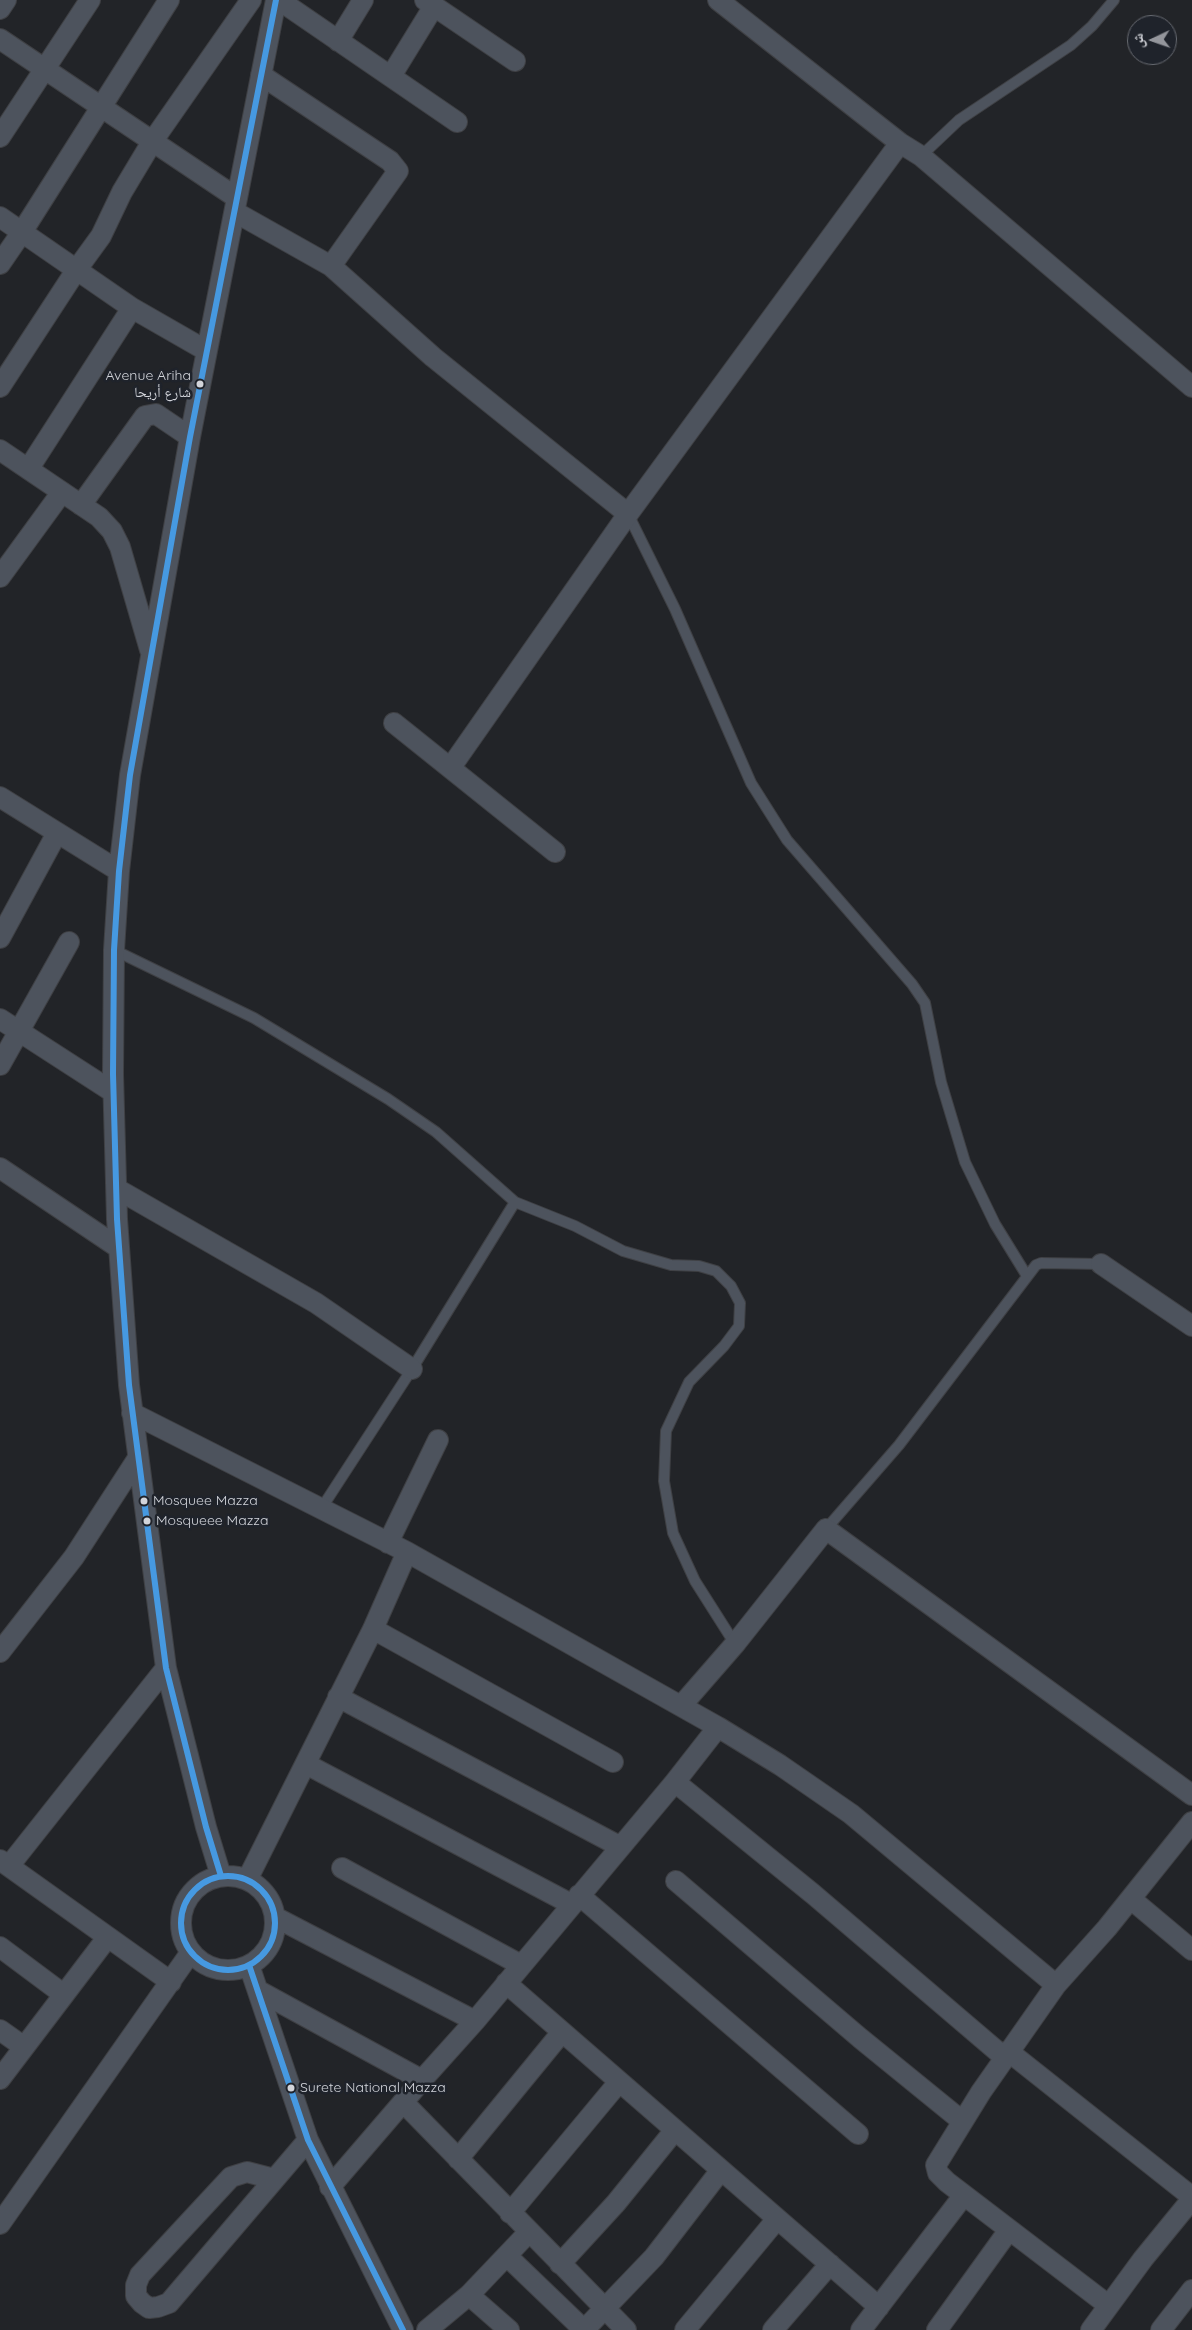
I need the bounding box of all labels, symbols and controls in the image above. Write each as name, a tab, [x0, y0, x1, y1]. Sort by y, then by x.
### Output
north arrow	[1127, 15, 1177, 65]
text: ش	[1129, 33, 1147, 49]
place label: Avenue Ariha شارع أريحا	[105, 368, 191, 401]
marker: Avenue Ariha شارع أريحا	[195, 379, 205, 389]
place label: Mosquee Mazza	[153, 1493, 258, 1509]
marker: Mosquee Mazza	[139, 1496, 149, 1506]
place label: Mosqueee Mazza	[156, 1513, 269, 1529]
marker: Mosqueee Mazza	[142, 1516, 152, 1526]
place label: Surete National Mazza	[300, 2080, 446, 2096]
marker: Surete National Mazza	[286, 2083, 296, 2093]

